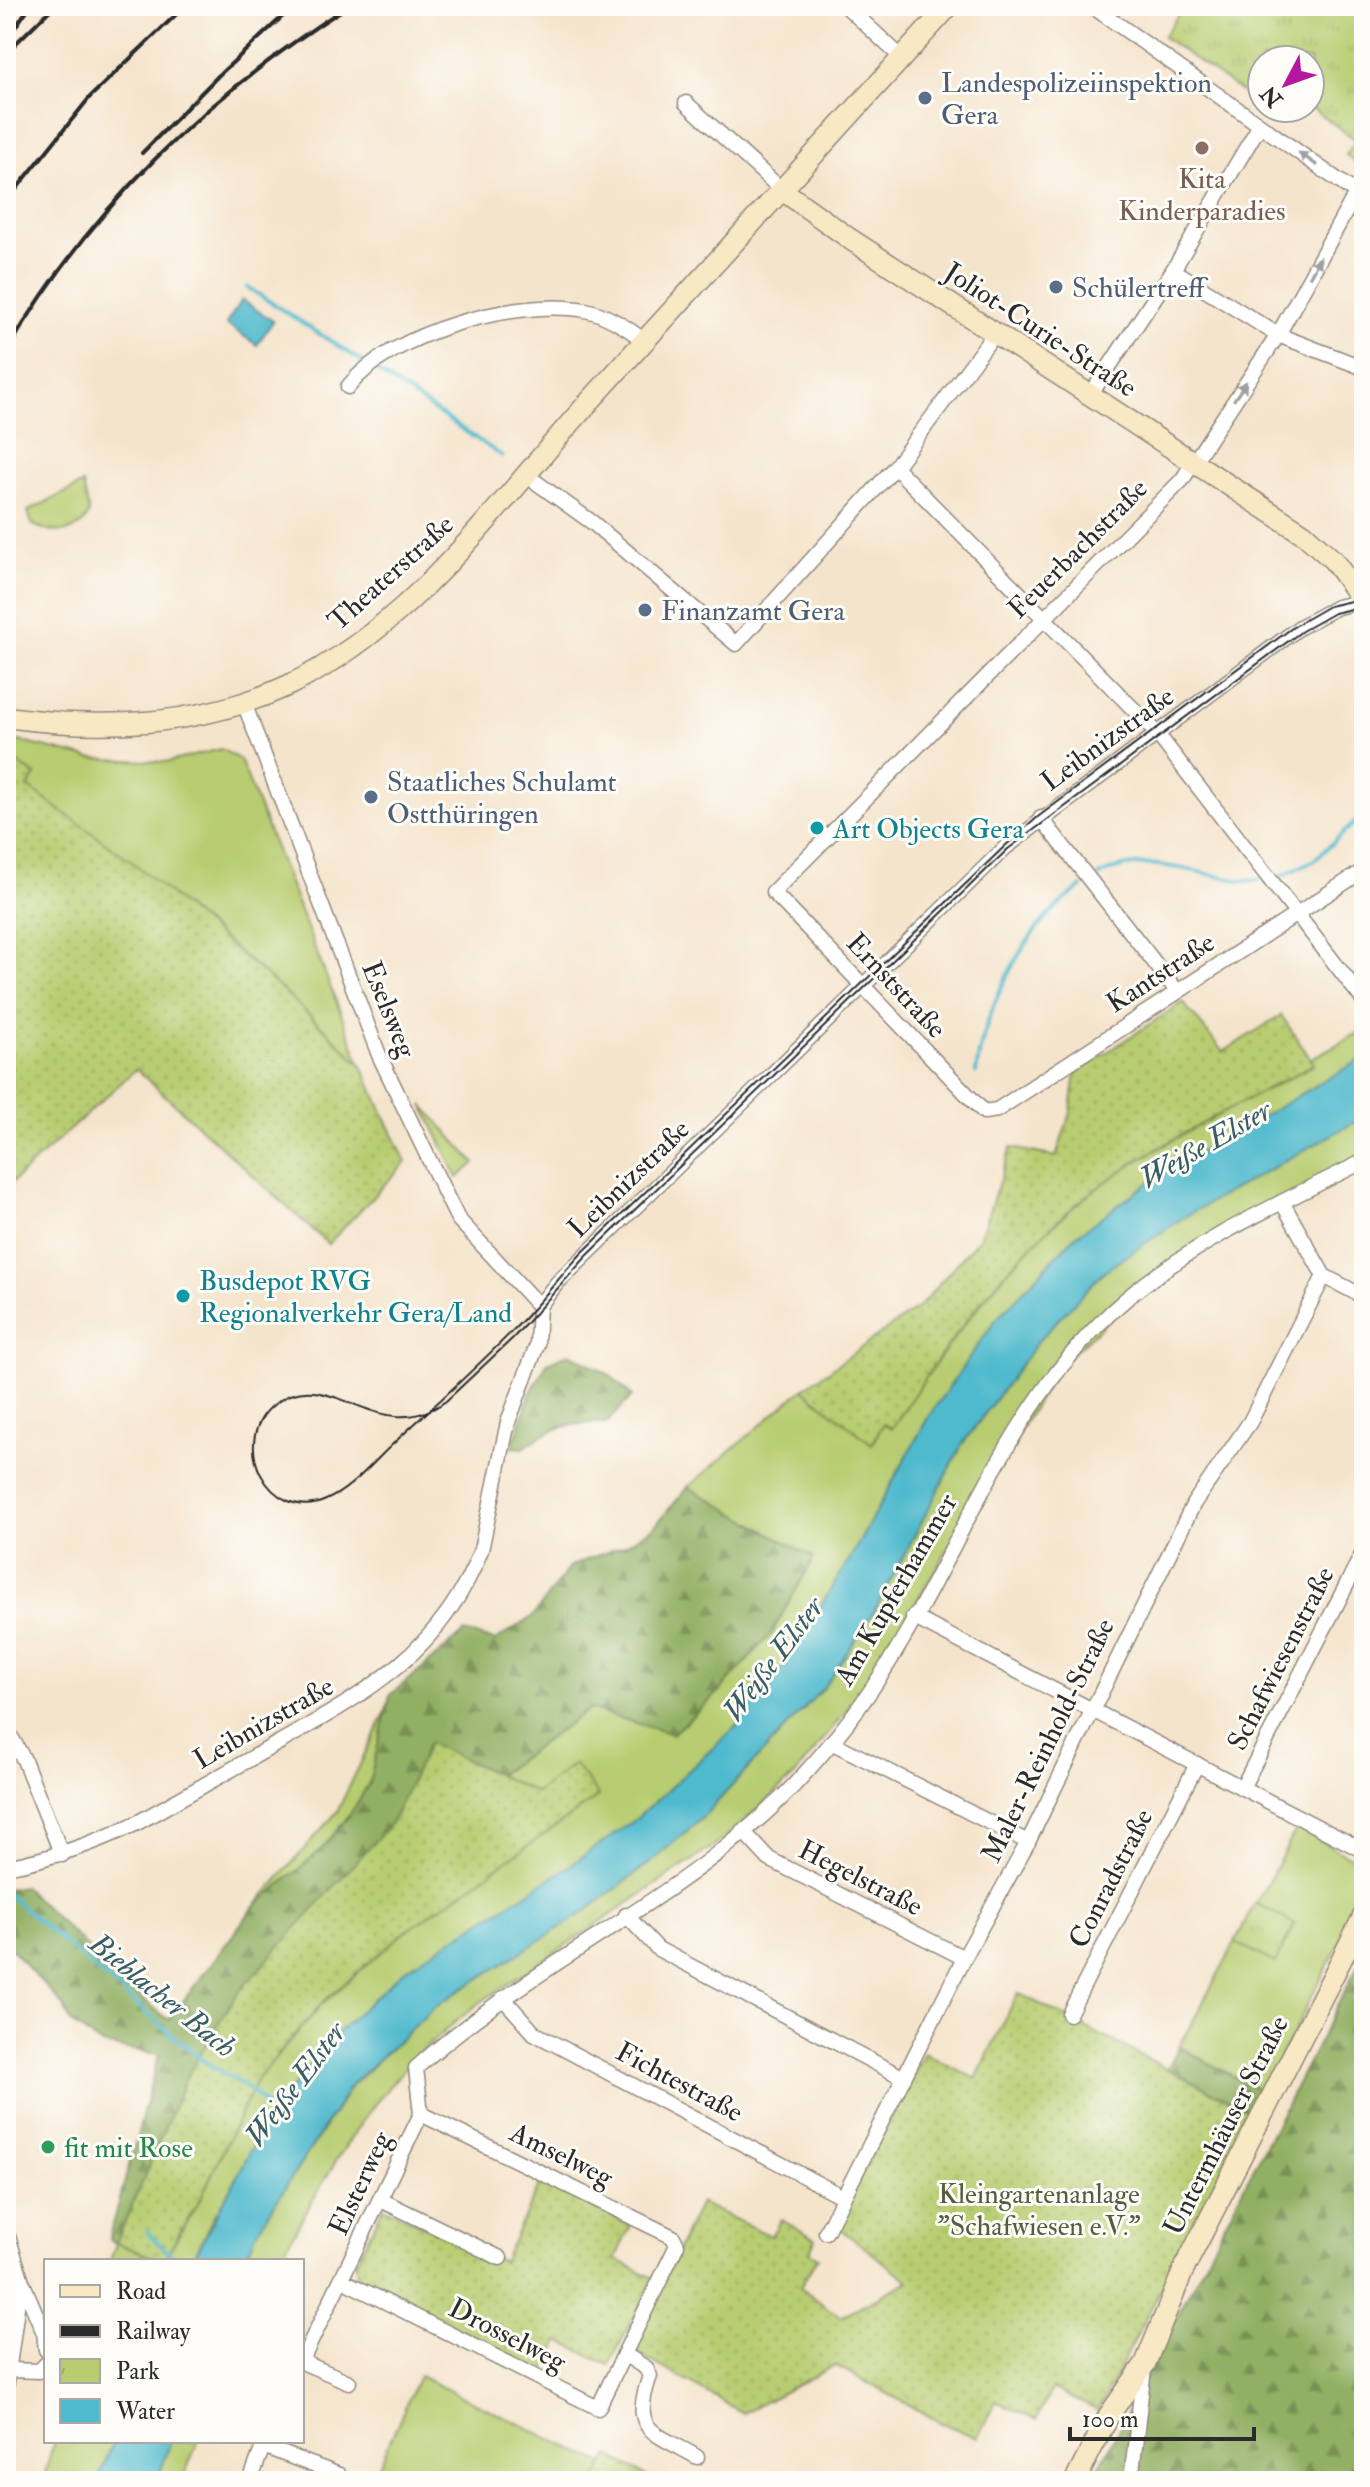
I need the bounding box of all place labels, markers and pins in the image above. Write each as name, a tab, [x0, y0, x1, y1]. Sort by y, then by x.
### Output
place label: Landespolizeiinspektion Gera	[941, 66, 1212, 133]
marker: Landespolizeiinspektion Gera	[916, 89, 934, 107]
marker: Kita Kinderparadies	[1193, 139, 1211, 157]
place label: Kita Kinderparadies	[1118, 162, 1286, 229]
place label: Schülertreff	[1072, 271, 1209, 306]
marker: Schülertreff	[1047, 278, 1065, 296]
place label: Finanzamt Gera	[661, 594, 845, 629]
marker: Finanzamt Gera	[636, 601, 654, 619]
place label: Staatliches Schulamt Ostthüringen	[387, 765, 617, 832]
marker: Staatliches Schulamt Ostthüringen	[362, 788, 380, 806]
place label: Art Objects Gera	[832, 812, 1024, 847]
marker: Art Objects Gera	[808, 819, 826, 837]
place label: Busdepot RVG Regionalverkehr Gera/Land	[199, 1264, 512, 1331]
marker: Busdepot RVG Regionalverkehr Gera/Land	[174, 1287, 192, 1305]
place label: fit mit Rose	[64, 2131, 193, 2166]
marker: fit mit Rose	[39, 2138, 57, 2156]

